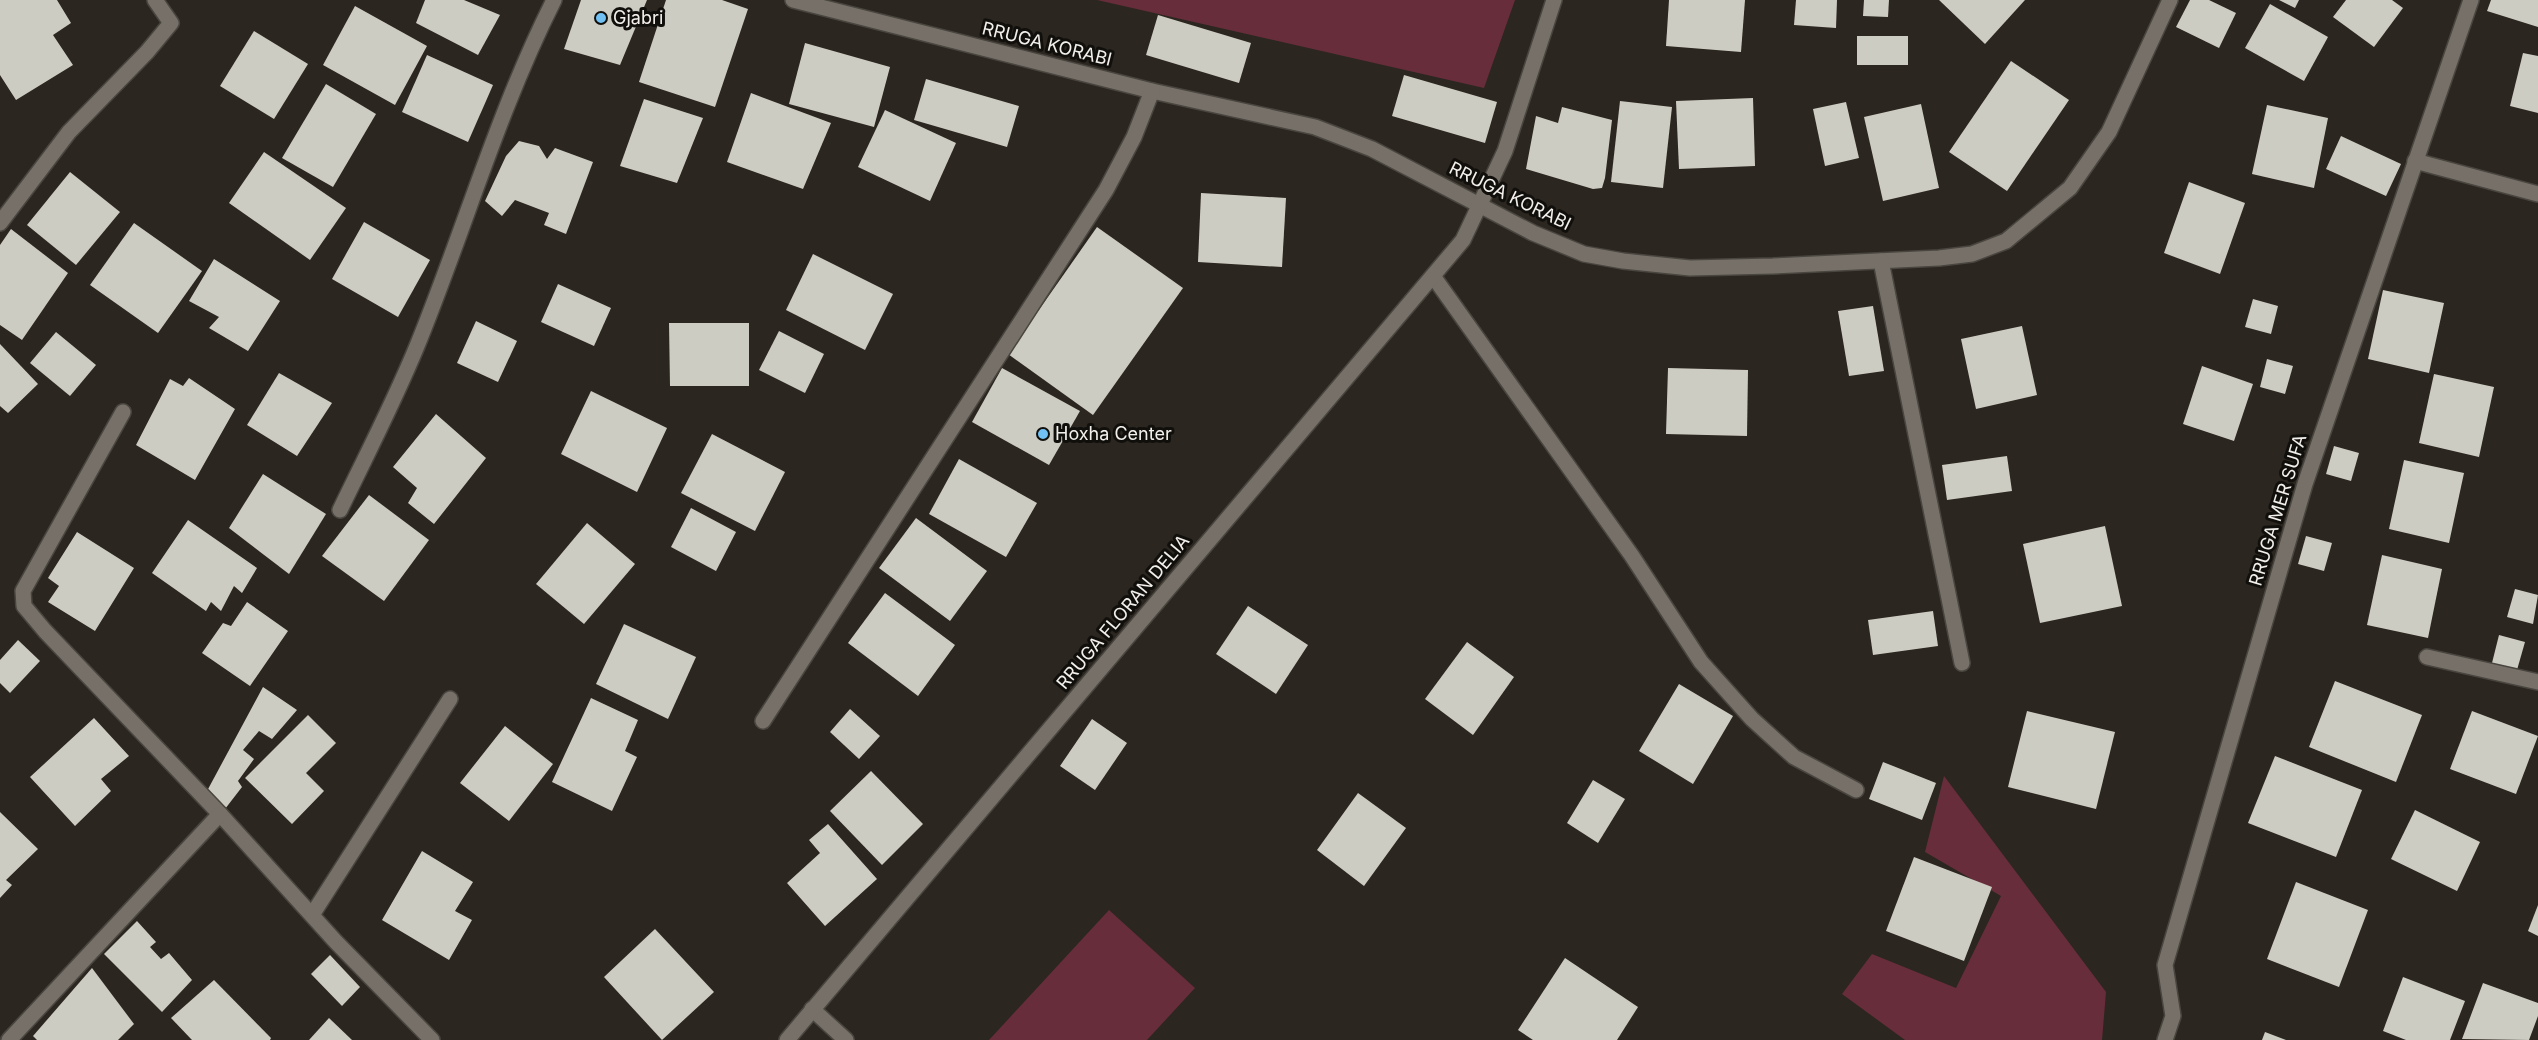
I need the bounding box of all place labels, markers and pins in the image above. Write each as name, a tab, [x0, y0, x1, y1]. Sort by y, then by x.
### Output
place label: Gjabri	[613, 7, 663, 28]
marker: Gjabri	[594, 11, 608, 25]
place label: Hoxha Center	[1055, 423, 1172, 444]
marker: Hoxha Center	[1036, 427, 1050, 441]

